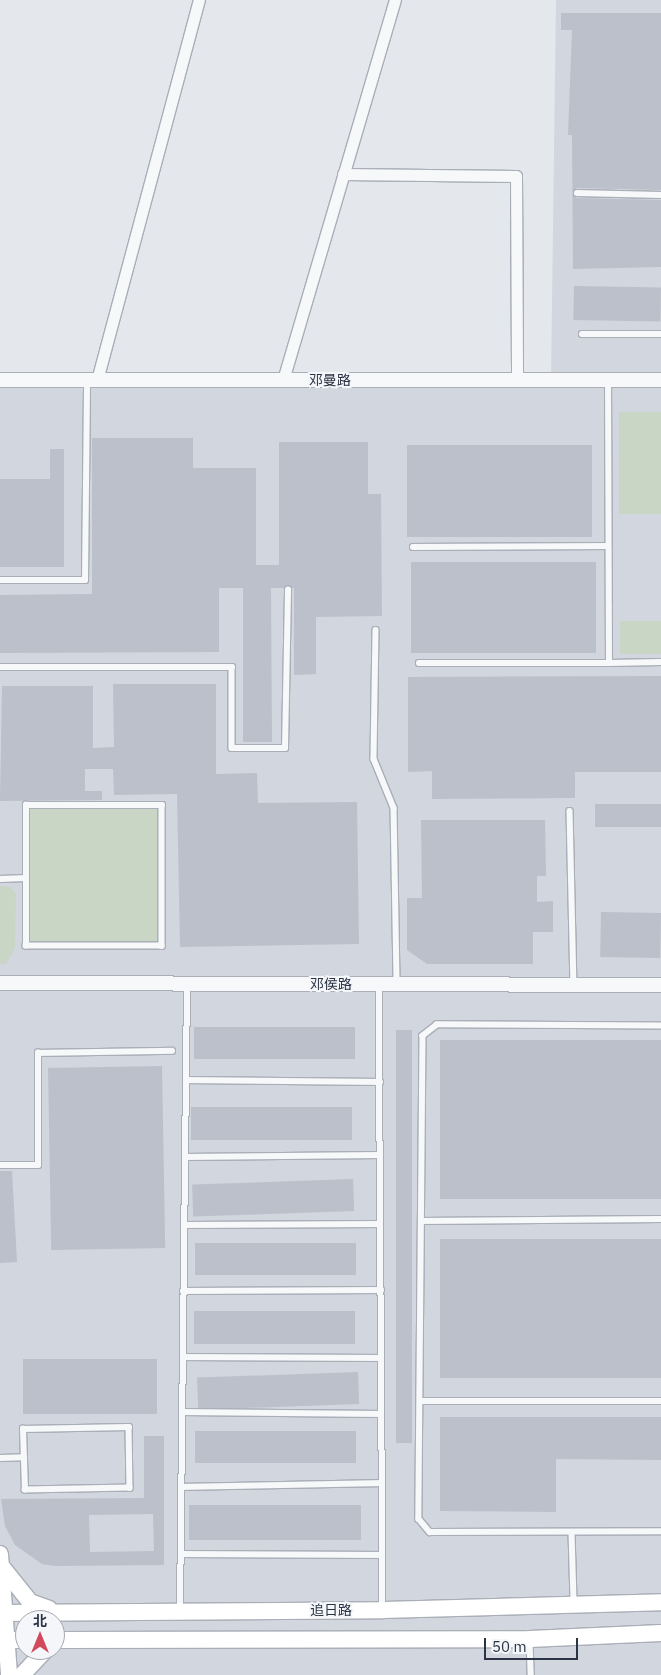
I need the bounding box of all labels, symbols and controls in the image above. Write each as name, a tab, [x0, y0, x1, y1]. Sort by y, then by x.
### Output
street label: 邓曼路	[309, 372, 351, 388]
street label: 邓侯路	[310, 976, 352, 992]
street label: 追日路	[310, 1602, 352, 1618]
north arrow	[15, 1610, 65, 1660]
text: 北	[33, 1612, 47, 1630]
scale bar	[486, 1628, 580, 1660]
text: 50 m	[492, 1637, 527, 1656]

